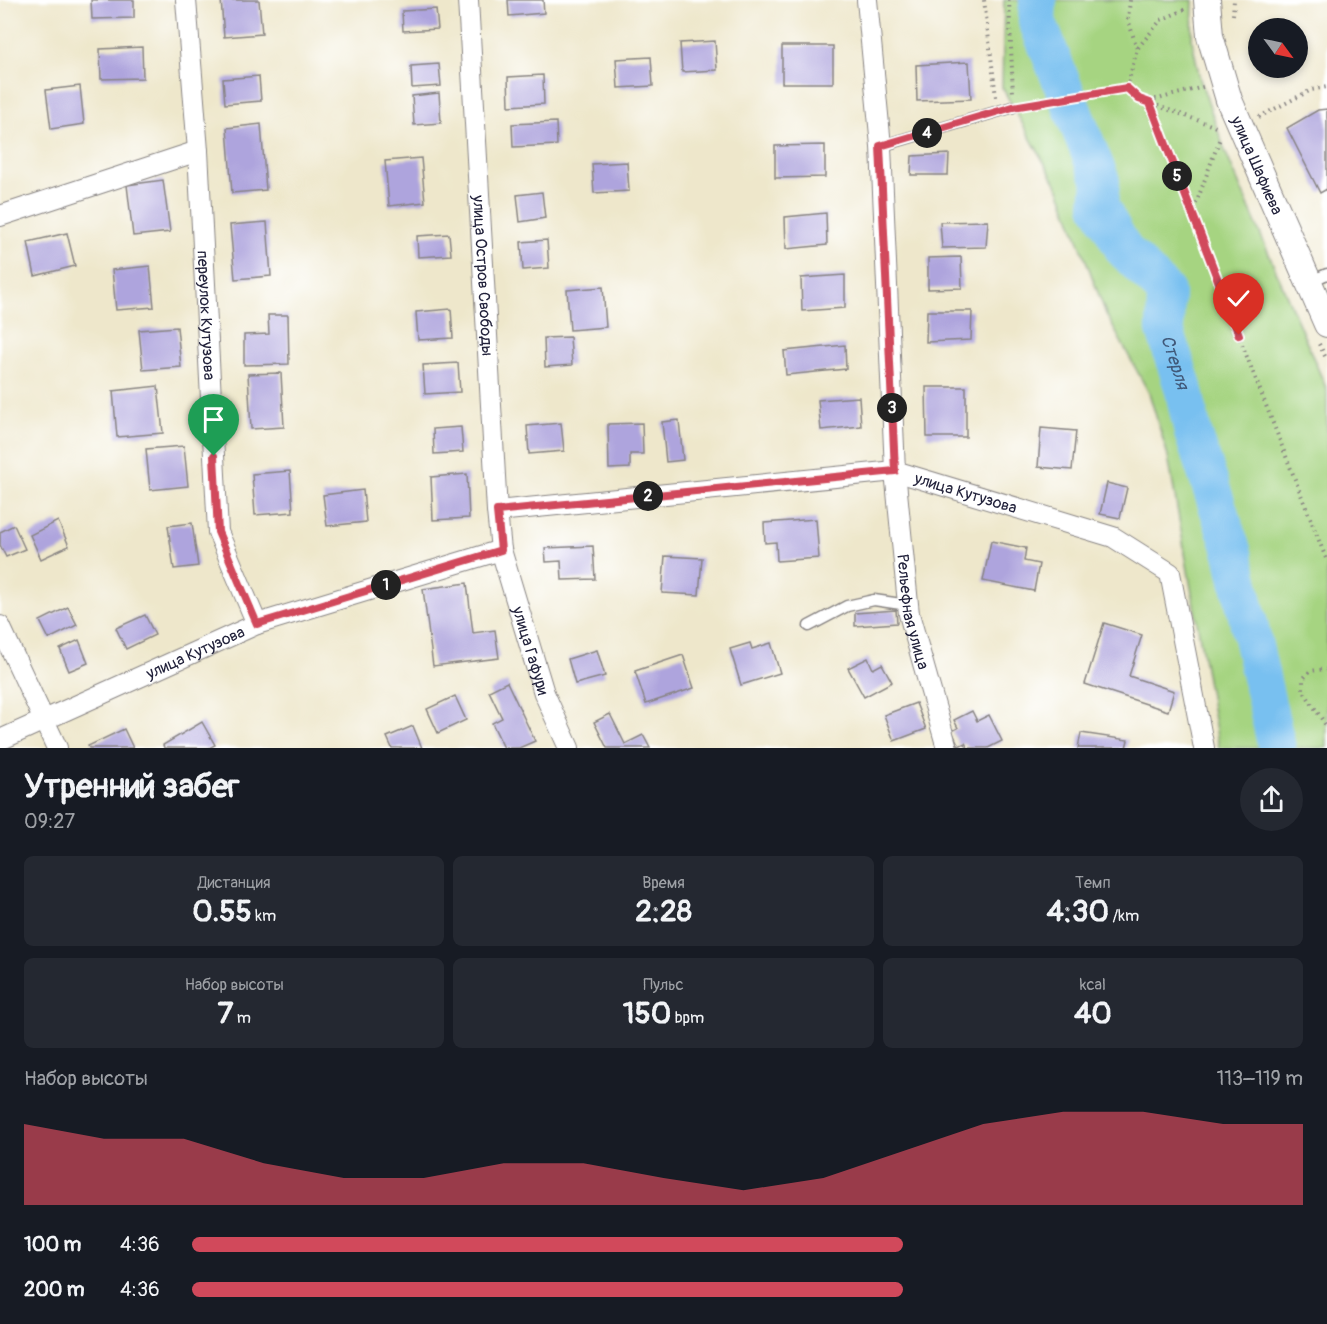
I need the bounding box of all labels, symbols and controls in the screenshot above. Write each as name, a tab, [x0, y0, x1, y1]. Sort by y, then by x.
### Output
north arrow	[1248, 18, 1308, 78]
map controls	[1248, 18, 1308, 78]
street label: улица Шафиева	[1226, 112, 1287, 218]
pin: 4	[912, 118, 942, 148]
text: 4	[922, 123, 932, 143]
pin: 5	[1162, 161, 1192, 191]
text: 5	[1173, 166, 1181, 186]
street label: улица Остров Свободы	[468, 194, 497, 357]
street label: переулок Кутузова	[192, 250, 219, 381]
pin	[1213, 273, 1264, 335]
icon: check	[1222, 282, 1255, 315]
water label: Стерля	[1155, 332, 1194, 394]
pin: 3	[877, 393, 907, 423]
pin	[188, 394, 239, 456]
text: 3	[888, 398, 896, 418]
icon: arrive	[197, 403, 230, 436]
street label: улица Кутузова	[911, 468, 1019, 518]
pin: 2	[633, 481, 663, 511]
text: 2	[644, 486, 652, 506]
street label: Рельефная улица	[892, 553, 933, 672]
pin: 1	[371, 570, 401, 600]
text: 1	[383, 575, 389, 595]
street label: улица Гафури	[507, 603, 553, 697]
street label: улица Кутузова	[142, 622, 248, 684]
text: Утренний забег	[24, 766, 240, 807]
button: share	[1240, 768, 1303, 831]
text: 09:27	[24, 809, 75, 834]
text: Дистанция	[198, 873, 270, 893]
text: Время	[642, 873, 685, 893]
text: Темп	[1075, 873, 1111, 893]
text: 0.55	[192, 893, 252, 930]
text: 2:28	[635, 893, 692, 930]
text: 4:30	[1046, 893, 1109, 930]
text: km	[252, 906, 276, 926]
text: /km	[1109, 906, 1139, 926]
text: Набор высоты	[185, 975, 284, 995]
text: Пульс	[643, 975, 684, 995]
text: kcal	[1080, 975, 1106, 995]
text: 7	[217, 995, 233, 1032]
text: 150	[623, 995, 671, 1032]
text: 40	[1074, 995, 1112, 1032]
text: m	[233, 1008, 251, 1028]
text: bpm	[671, 1008, 704, 1028]
text: Набор высоты	[24, 1066, 148, 1091]
text: 113–119 m	[1216, 1066, 1303, 1091]
text: 100 m	[24, 1232, 81, 1257]
text: 4:36	[120, 1232, 160, 1257]
text: 200 m	[24, 1277, 85, 1302]
text: 4:36	[120, 1277, 160, 1302]

